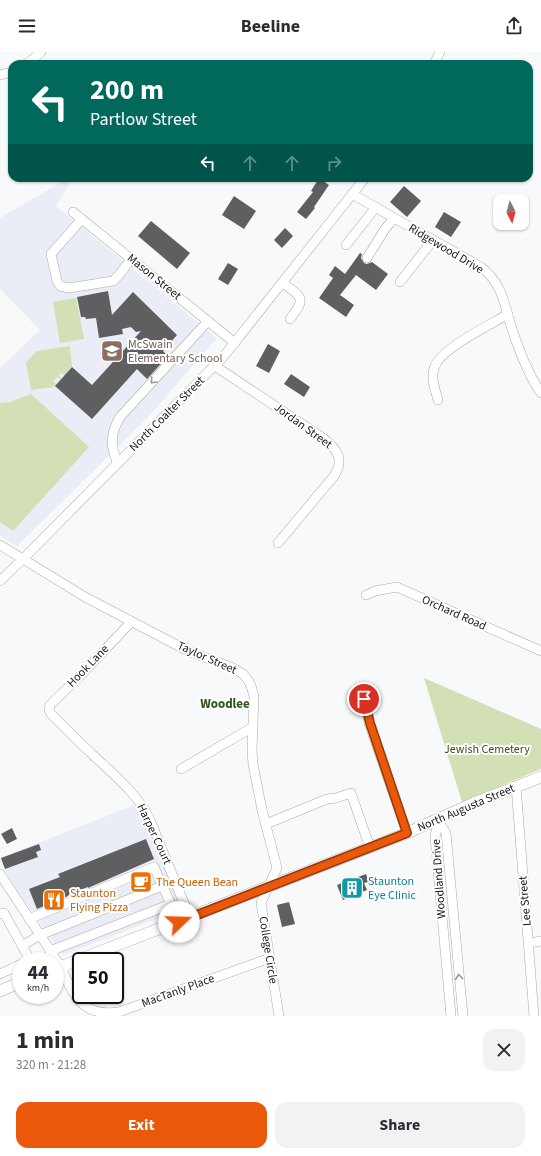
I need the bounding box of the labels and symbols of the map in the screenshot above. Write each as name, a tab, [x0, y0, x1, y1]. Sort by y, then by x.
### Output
north arrow	[493, 194, 529, 230]
street label: Ridgewood Drive	[405, 220, 487, 278]
street label: Mason Street	[123, 250, 185, 304]
place label: McSwain Elementary School	[128, 336, 223, 367]
school or university icon: McSwain Elementary School	[99, 338, 125, 364]
street label: North Coalter Street	[126, 373, 208, 455]
one-way arrow	[150, 376, 158, 384]
street label: Jordan Street	[270, 399, 336, 453]
street label: Orchard Road	[419, 591, 489, 635]
street label: Taylor Street	[175, 637, 239, 679]
street label: Hook Lane	[63, 641, 113, 691]
pin	[347, 682, 381, 716]
district label: Woodlee	[200, 695, 250, 713]
park label: Jewish Cemetery	[444, 741, 530, 758]
street label: North Augusta Street	[415, 780, 517, 836]
street label: Harper Court	[132, 801, 176, 867]
street label: Woodland Drive	[428, 839, 450, 919]
cafe icon: The Queen Bean	[128, 869, 154, 895]
place label: Staunton Eye Clinic	[368, 873, 416, 904]
place label: The Queen Bean	[156, 874, 238, 891]
building icon: Staunton Eye Clinic	[339, 875, 365, 901]
street label: Lee Street	[514, 875, 536, 927]
place label: Staunton Flying Pizza	[70, 885, 128, 916]
restaurant icon: Staunton Flying Pizza	[41, 887, 67, 913]
position arrow	[158, 901, 200, 943]
street label: College Circle	[254, 915, 282, 985]
speed limit sign: 50	[72, 952, 124, 1004]
street label: MacTanly Place	[139, 970, 217, 1012]
one-way arrow	[455, 974, 464, 980]

